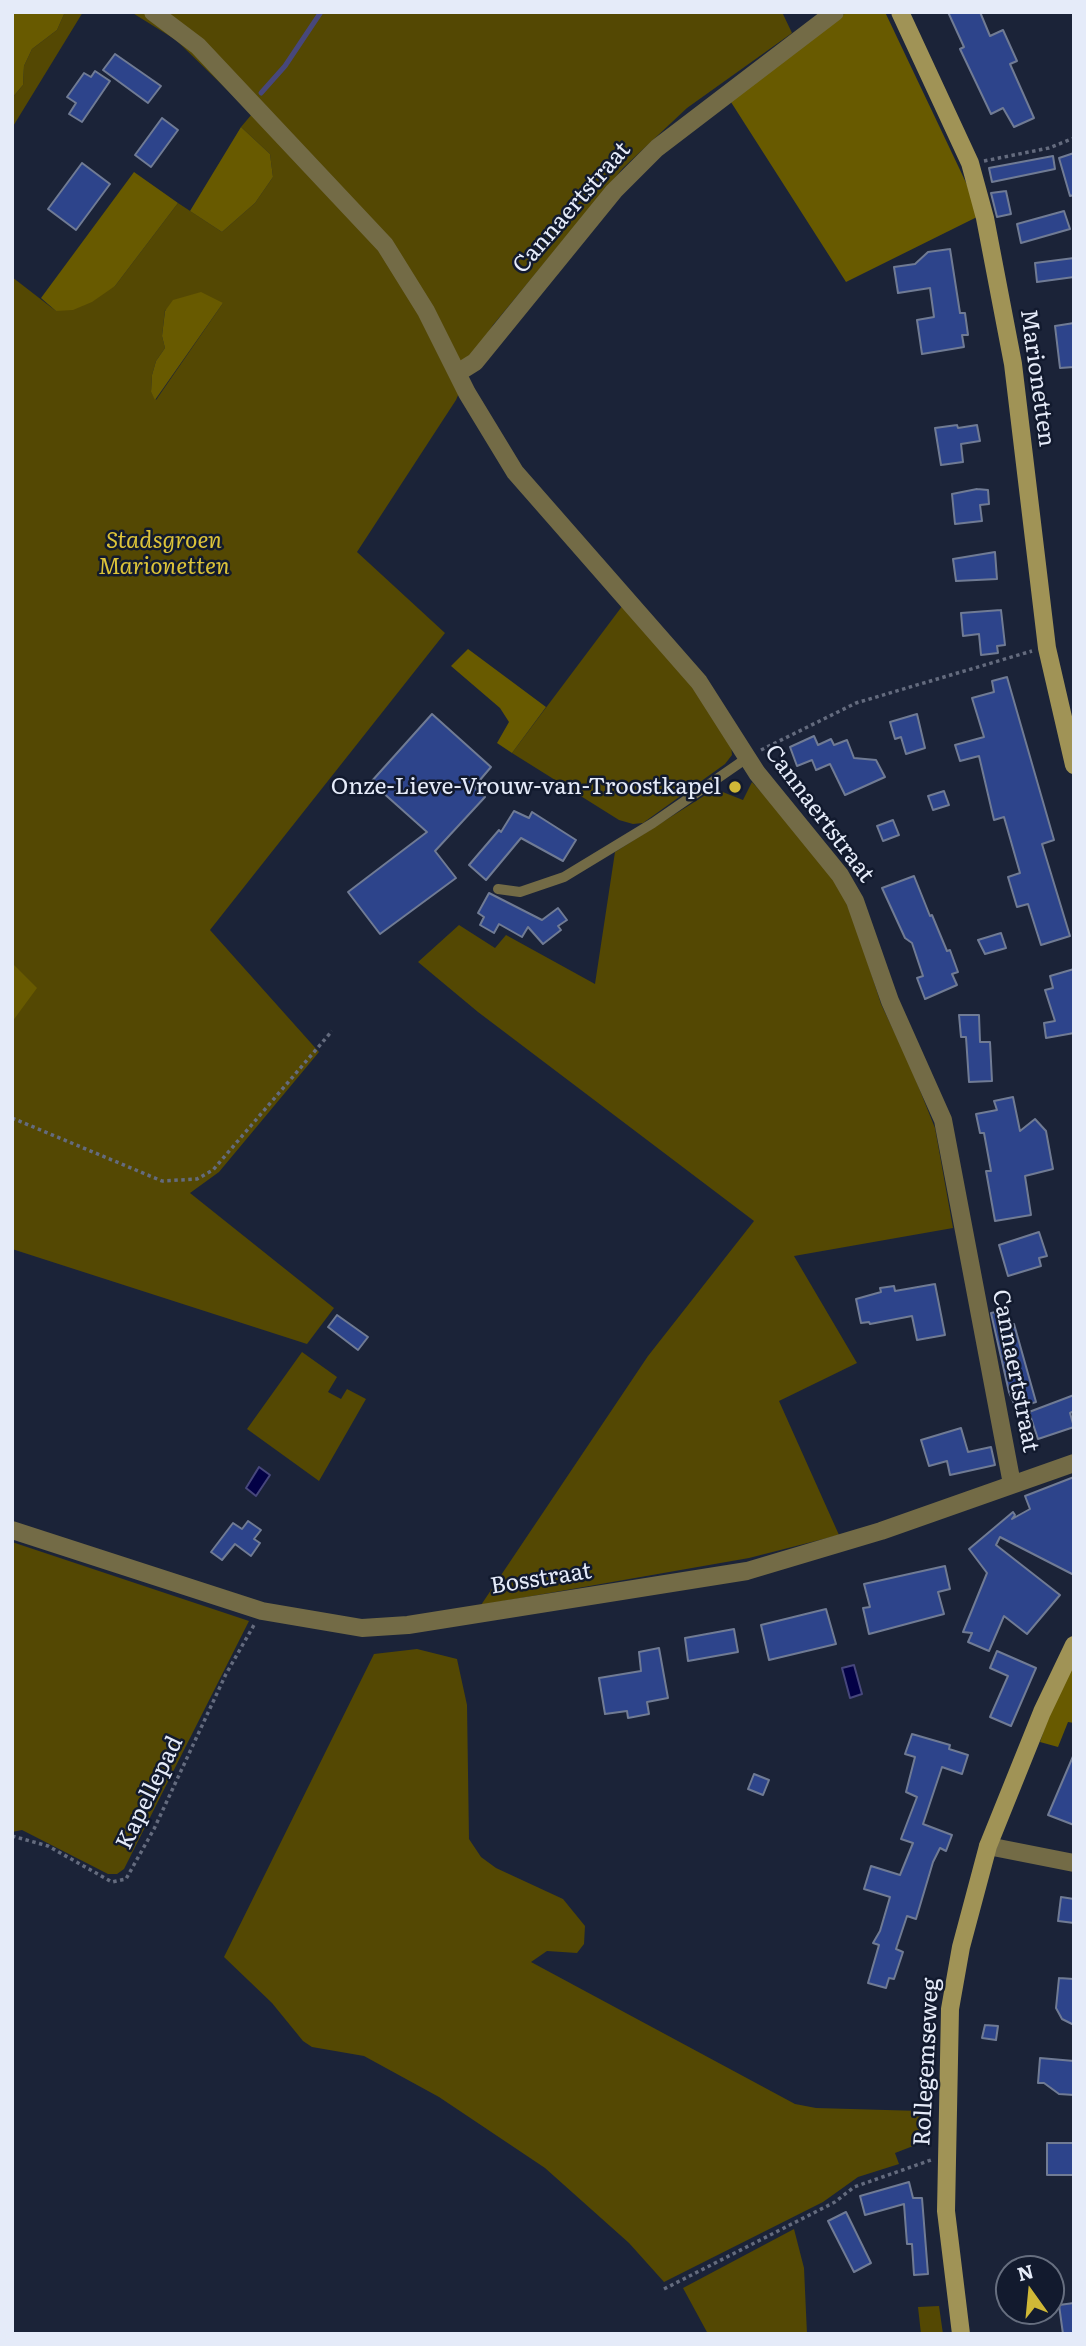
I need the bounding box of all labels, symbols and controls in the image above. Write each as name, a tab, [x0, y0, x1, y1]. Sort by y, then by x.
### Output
street label: Cannaertstraat	[507, 137, 637, 279]
street label: Marionetten	[1014, 307, 1060, 449]
park label: Stadsgroen Marionetten	[98, 527, 230, 581]
street label: Cannaertstraat	[758, 740, 880, 888]
place label: Onze-Lieve-Vrouw-van-Troostkapel	[331, 773, 721, 801]
marker: Onze-Lieve-Vrouw-van-Troostkapel	[727, 779, 743, 795]
street label: Cannaertstraat	[986, 1287, 1044, 1455]
street label: Bosstraat	[488, 1557, 594, 1601]
street label: Kapellepad	[111, 1732, 189, 1854]
street label: Rollegemseweg	[909, 1977, 945, 2147]
north arrow	[995, 2255, 1065, 2325]
text: N	[1014, 2256, 1036, 2287]

